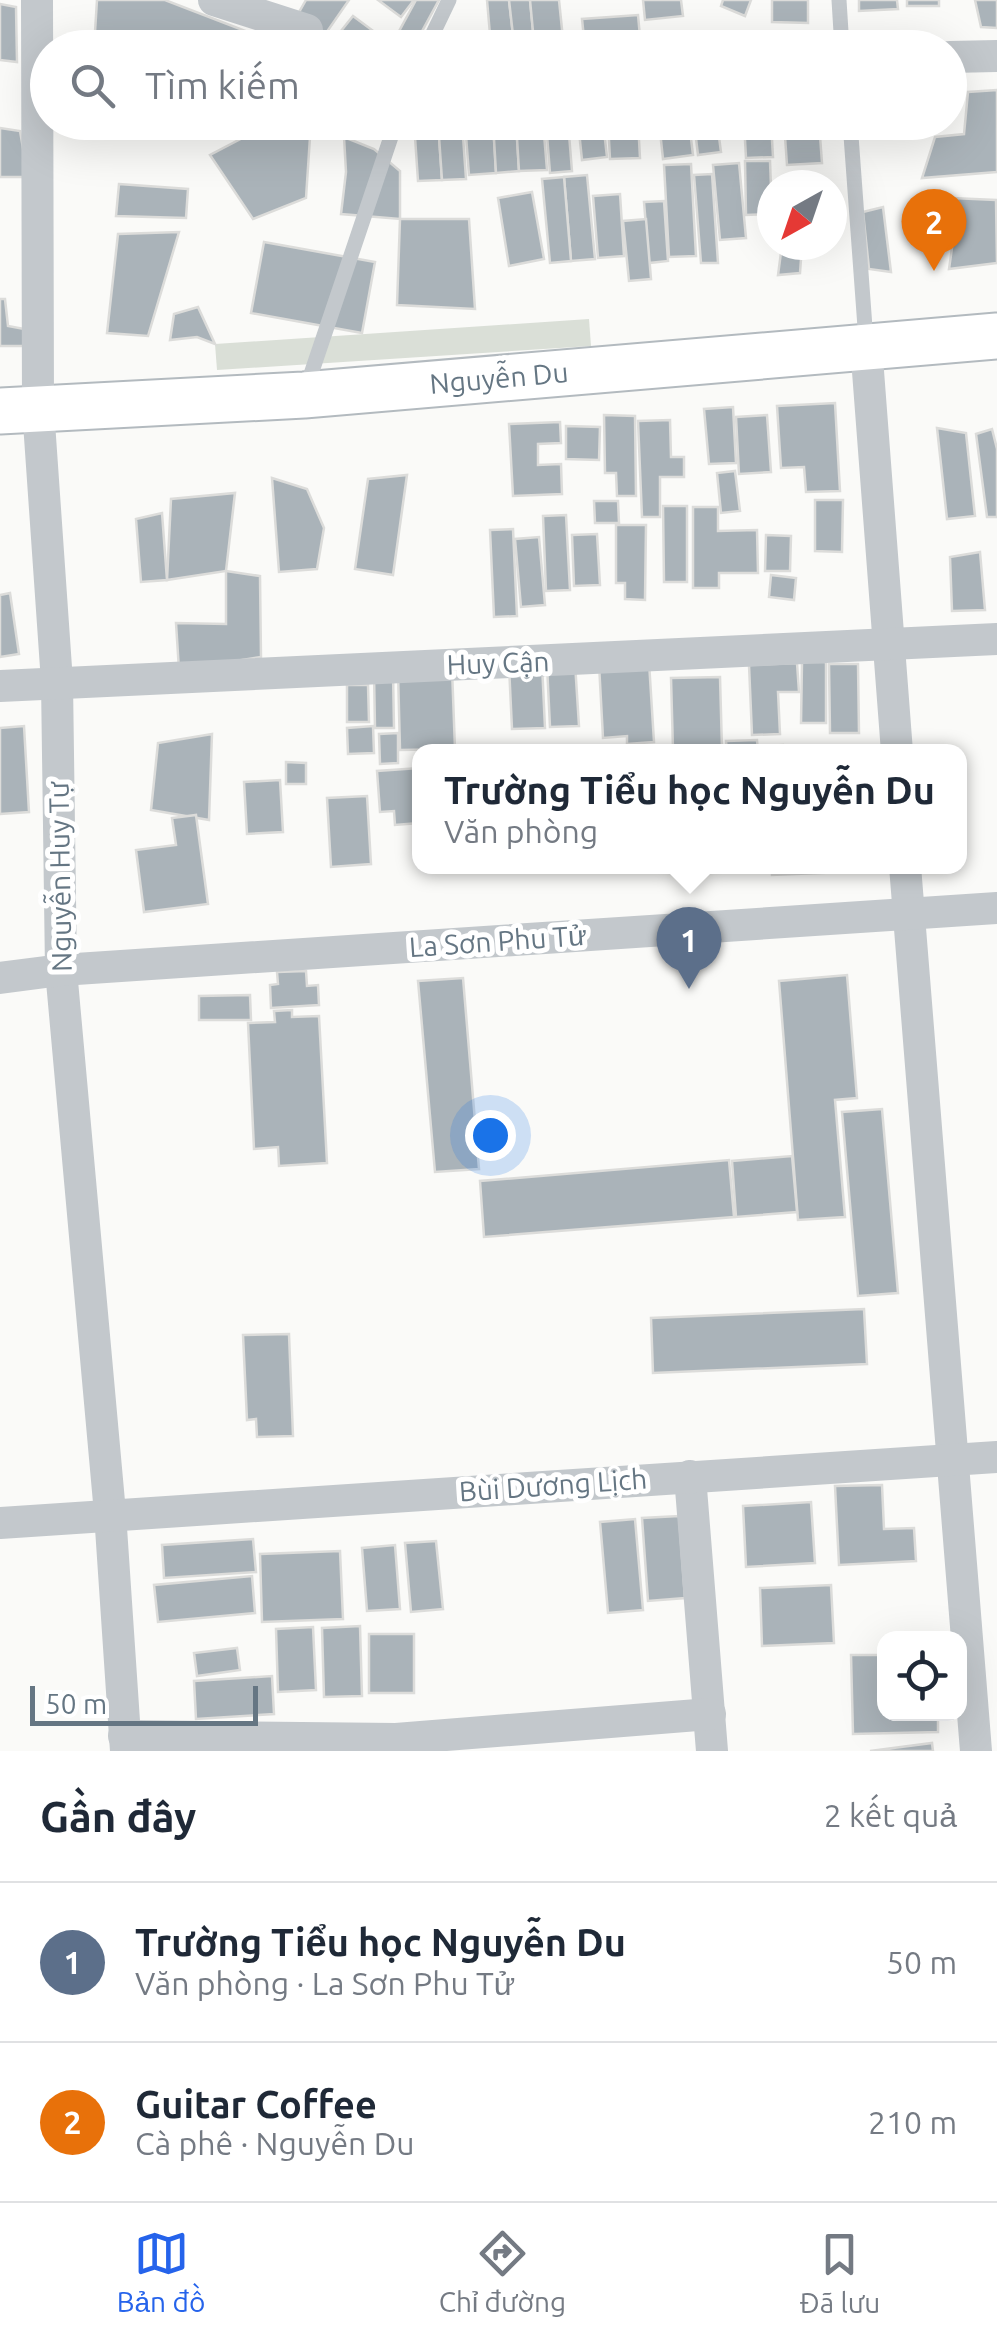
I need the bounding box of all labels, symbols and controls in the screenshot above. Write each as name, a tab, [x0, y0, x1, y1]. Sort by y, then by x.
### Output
search box	[30, 30, 967, 140]
icon: search	[65, 58, 120, 113]
text: Tìm kiếm	[145, 64, 300, 106]
north arrow	[757, 170, 847, 260]
pin: 2	[902, 188, 966, 271]
street label: Nguyễn Du	[428, 354, 570, 399]
street label: Huy Cận	[446, 645, 550, 680]
popup	[412, 744, 967, 874]
text: Trường Tiểu học Nguyễn Du	[444, 769, 935, 811]
street label: Nguyễn Huy Tự	[40, 780, 77, 972]
text: Văn phòng	[444, 813, 598, 849]
pin: 1	[656, 906, 722, 989]
street label: La Sơn Phu Tử	[408, 919, 588, 962]
your location	[465, 1110, 516, 1161]
street label: Bùi Dương Lịch	[458, 1462, 648, 1507]
map controls	[877, 1631, 967, 1721]
button: locate	[877, 1631, 967, 1721]
scale bar	[30, 1681, 258, 1726]
text: 50 m	[45, 1688, 107, 1719]
text: Gần đây	[40, 1793, 196, 1840]
text: 2 kết quả	[824, 1797, 957, 1833]
text: Trường Tiểu học Nguyễn Du	[135, 1921, 626, 1963]
text: 1	[63, 1944, 82, 1980]
text: 50 m	[886, 1944, 957, 1980]
text: Văn phòng · La Sơn Phu Tử	[135, 1965, 515, 2001]
text: Guitar Coffee	[135, 2083, 377, 2125]
text: 2	[63, 2104, 82, 2140]
text: 210 m	[868, 2104, 957, 2140]
text: Cà phê · Nguyễn Du	[135, 2125, 415, 2161]
tab: Bản đồ	[117, 2226, 205, 2319]
tab: Chỉ đường	[439, 2226, 566, 2319]
tab: Đã lưu	[799, 2227, 880, 2318]

